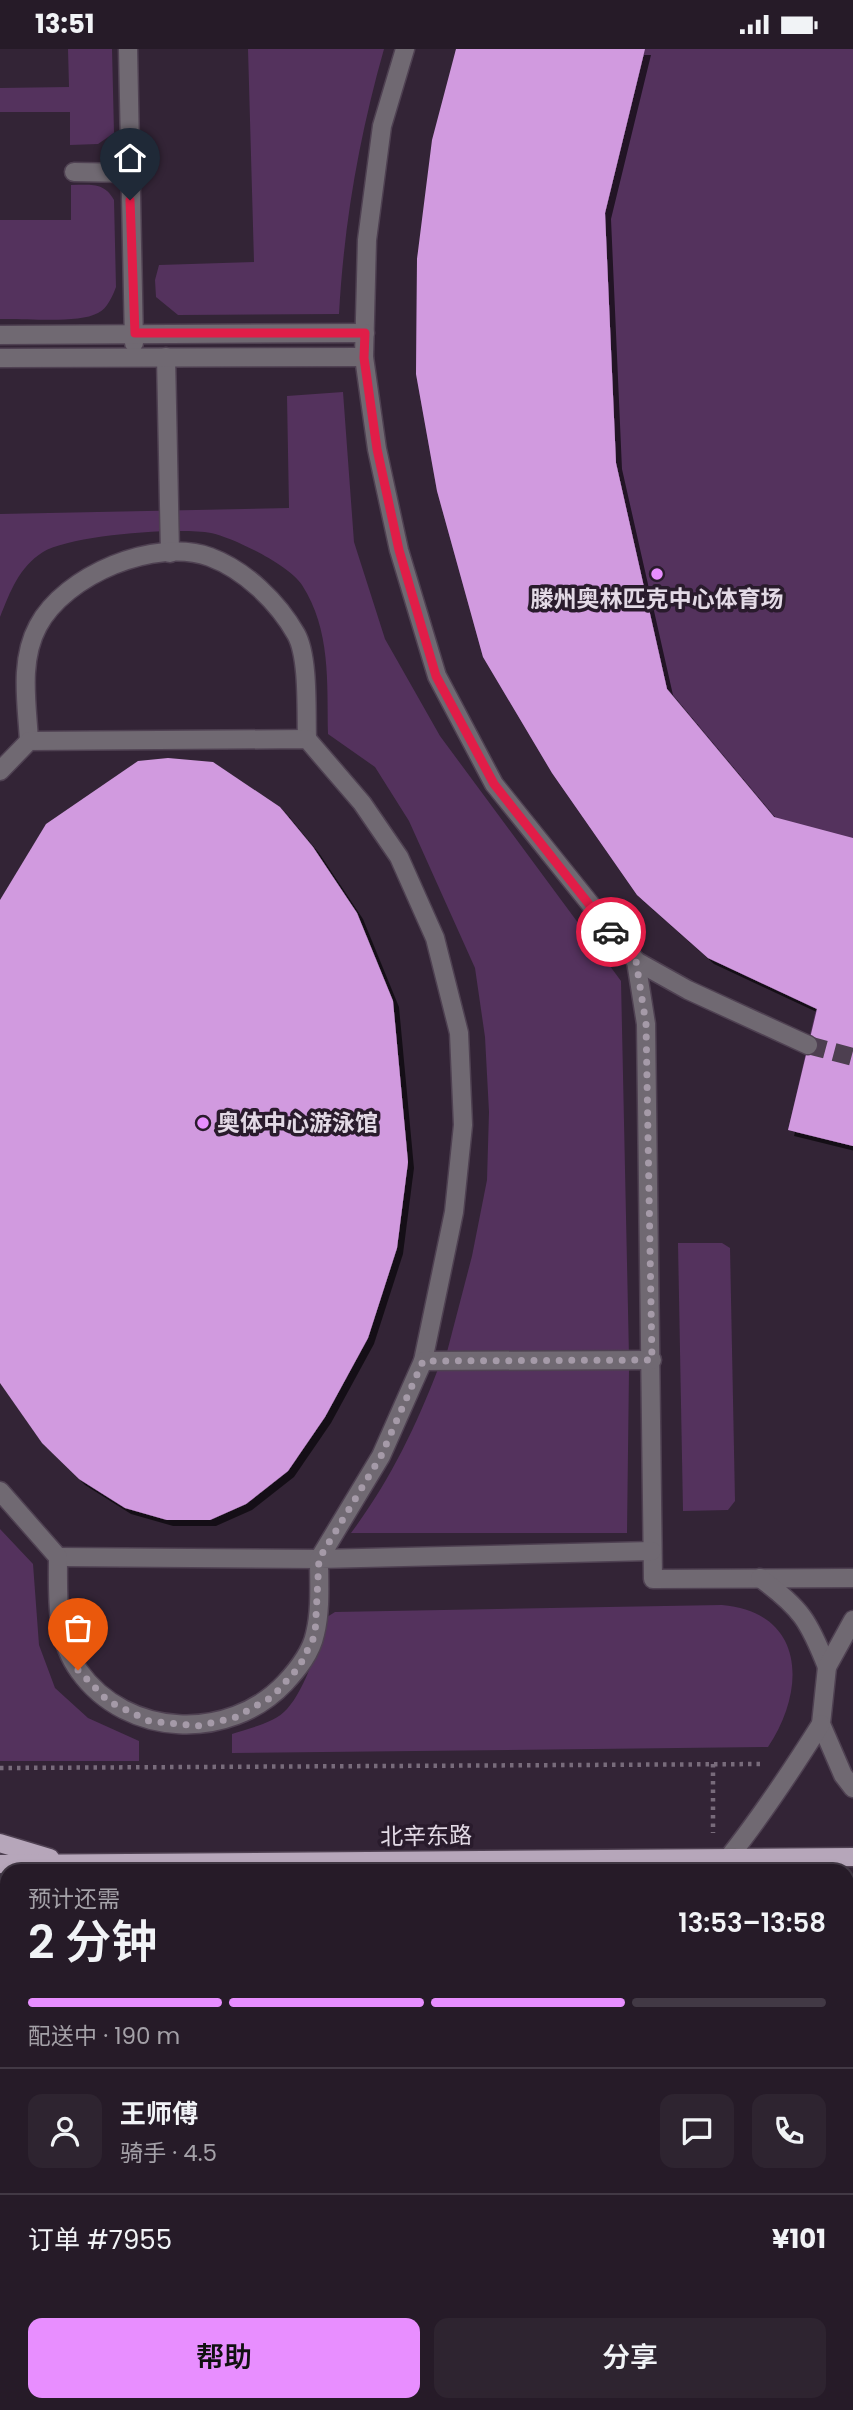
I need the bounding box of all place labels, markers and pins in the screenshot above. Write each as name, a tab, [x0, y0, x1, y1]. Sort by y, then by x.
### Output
pin	[100, 128, 160, 200]
marker: 滕州奥林匹克中心体育场	[649, 566, 665, 582]
place label: 滕州奥林匹克中心体育场	[531, 583, 784, 615]
place label: 奥体中心游泳馆	[217, 1107, 378, 1139]
marker: 奥体中心游泳馆	[195, 1115, 211, 1131]
pin	[48, 1598, 108, 1670]

